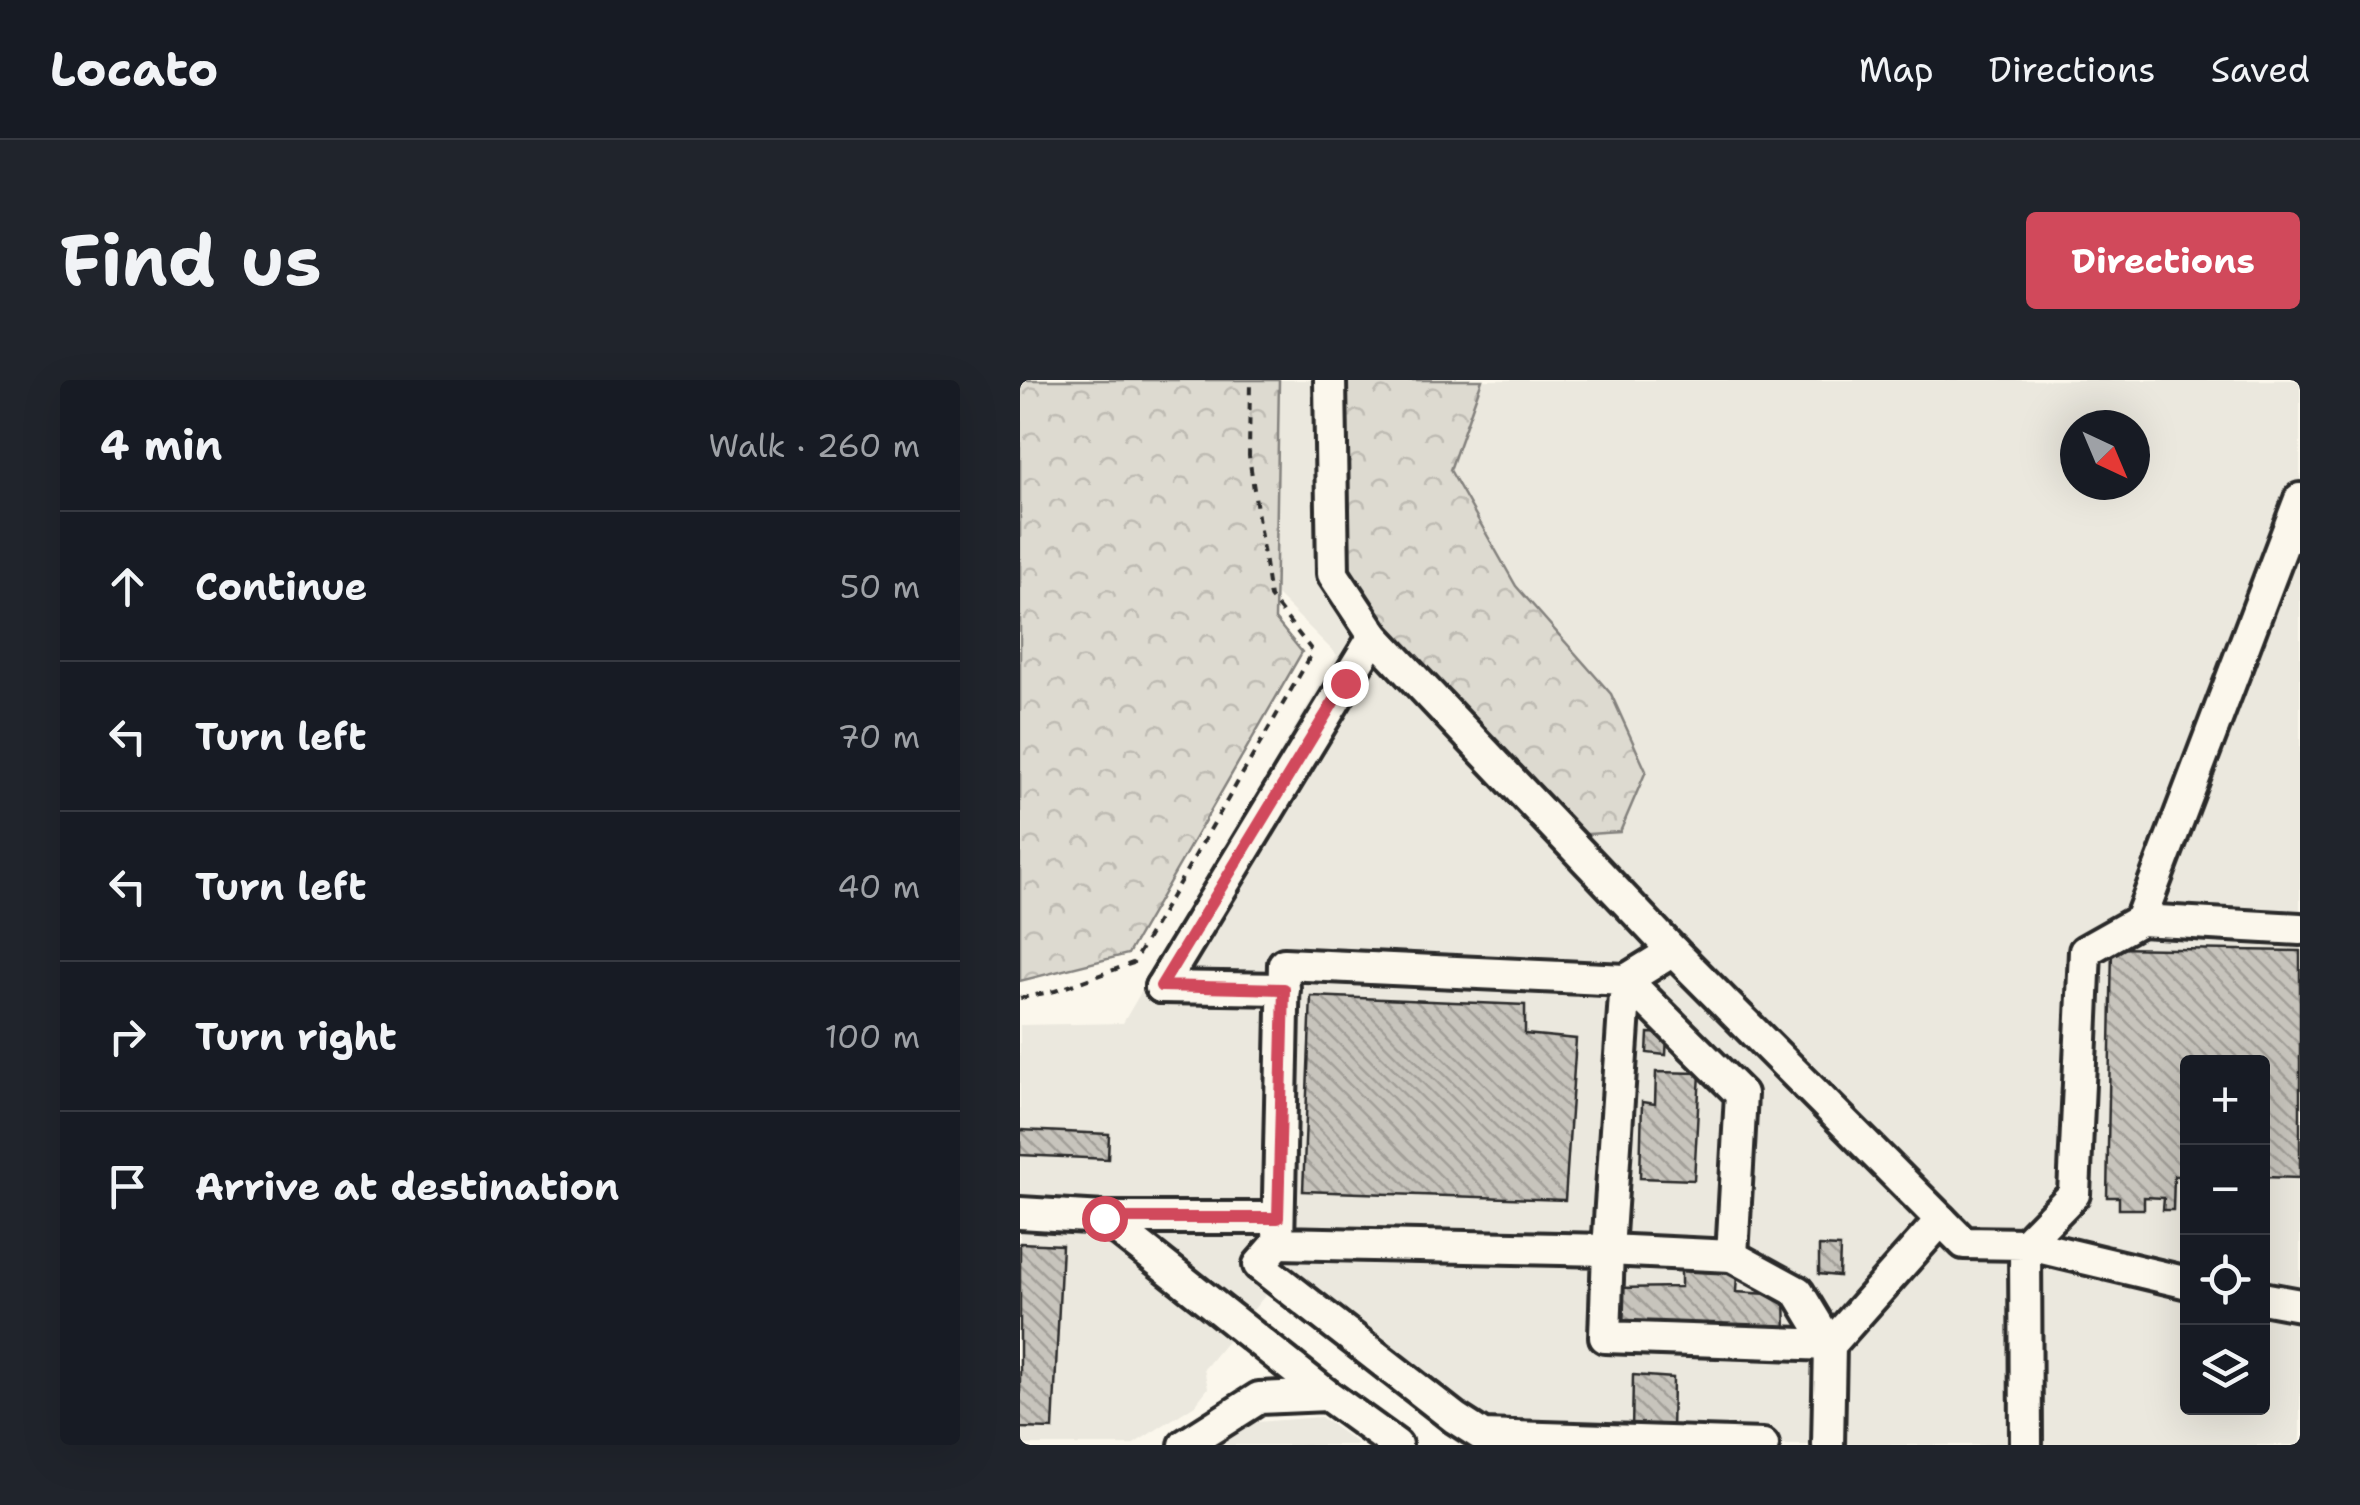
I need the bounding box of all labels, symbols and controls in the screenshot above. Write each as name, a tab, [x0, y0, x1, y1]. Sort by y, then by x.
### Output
text: Locato	[50, 37, 218, 101]
text: Map	[1859, 46, 1934, 93]
text: Directions	[1989, 46, 2156, 93]
text: Saved	[2211, 46, 2310, 93]
button: Directions	[2026, 212, 2300, 309]
text: Find us	[60, 214, 322, 307]
north arrow	[2060, 410, 2150, 500]
text: 4 min	[100, 417, 222, 473]
text: Walk · 260 m	[708, 424, 920, 467]
icon: ahead	[100, 559, 155, 614]
text: Continue	[195, 561, 367, 612]
text: 50 m	[840, 565, 920, 608]
route end	[1323, 661, 1369, 707]
icon: left	[100, 709, 155, 764]
text: Turn left	[195, 711, 367, 762]
text: 70 m	[837, 715, 920, 758]
icon: left	[100, 859, 155, 914]
text: Turn left	[195, 861, 367, 912]
text: 40 m	[837, 865, 920, 908]
icon: right	[100, 1009, 155, 1064]
text: Turn right	[195, 1011, 397, 1062]
text: 100 m	[824, 1015, 920, 1058]
map controls	[2180, 1055, 2270, 1415]
button: +	[2180, 1055, 2270, 1145]
button: −	[2180, 1145, 2270, 1235]
icon: arrive	[100, 1159, 155, 1214]
text: Arrive at destination	[195, 1161, 619, 1212]
route start	[1082, 1196, 1128, 1242]
button: locate	[2180, 1235, 2270, 1325]
button: layers	[2180, 1325, 2270, 1415]

